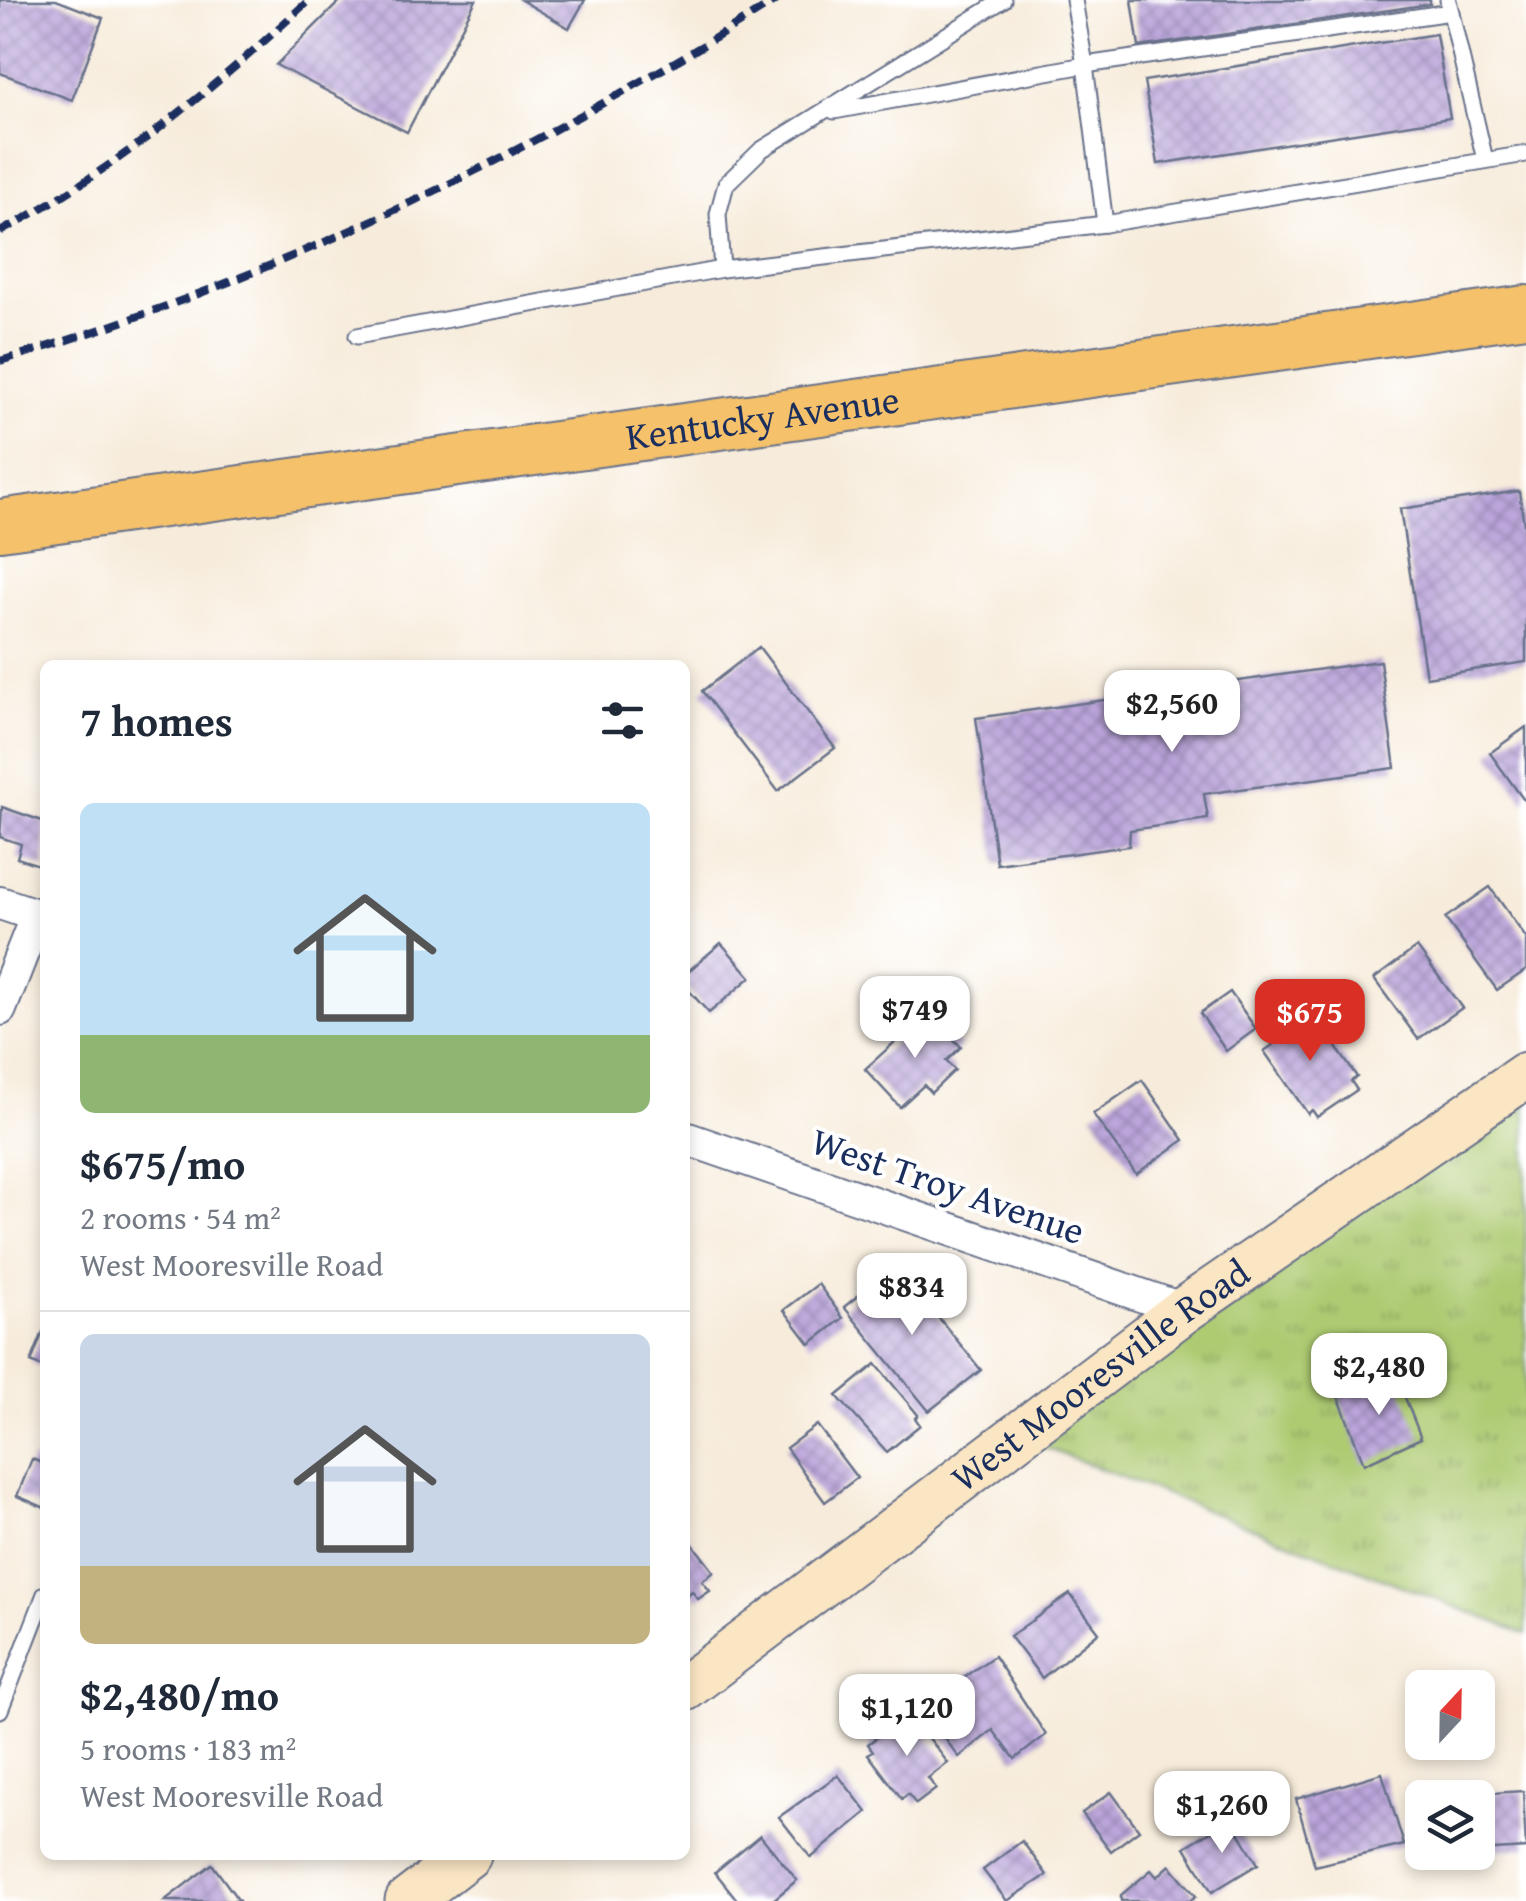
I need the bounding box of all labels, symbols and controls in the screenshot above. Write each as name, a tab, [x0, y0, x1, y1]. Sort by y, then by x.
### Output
street label: Kentucky Avenue	[622, 370, 903, 464]
pin: $2,560	[1091, 670, 1253, 755]
text: $2,560	[1126, 679, 1218, 726]
text: 7 homes	[80, 690, 233, 751]
icon: filters	[595, 693, 650, 748]
icon: home	[275, 868, 455, 1048]
pin: $749	[856, 976, 974, 1061]
pin: $675	[1251, 979, 1369, 1064]
text: $749	[882, 985, 948, 1032]
text: $675	[1277, 988, 1343, 1035]
street label: West Troy Avenue	[804, 1112, 1092, 1258]
text: $675/mo	[80, 1133, 245, 1194]
text: 2 rooms · 54 m²	[80, 1194, 281, 1241]
text: West Mooresville Road	[80, 1241, 383, 1288]
street label: West Mooresville Road	[938, 1244, 1261, 1504]
pin: $834	[853, 1253, 971, 1338]
text: $834	[879, 1262, 945, 1309]
pin: $2,480	[1298, 1333, 1460, 1418]
text: $2,480	[1333, 1342, 1425, 1389]
icon: home	[275, 1399, 455, 1579]
text: $2,480/mo	[80, 1664, 279, 1725]
north arrow	[1405, 1670, 1495, 1760]
map controls	[1405, 1670, 1495, 1870]
pin: $1,120	[826, 1674, 988, 1759]
text: $1,120	[861, 1683, 953, 1730]
text: 5 rooms · 183 m²	[80, 1725, 296, 1772]
pin: $1,260	[1141, 1771, 1303, 1856]
text: West Mooresville Road	[80, 1772, 383, 1819]
text: $1,260	[1176, 1780, 1268, 1827]
button: layers	[1405, 1780, 1495, 1870]

